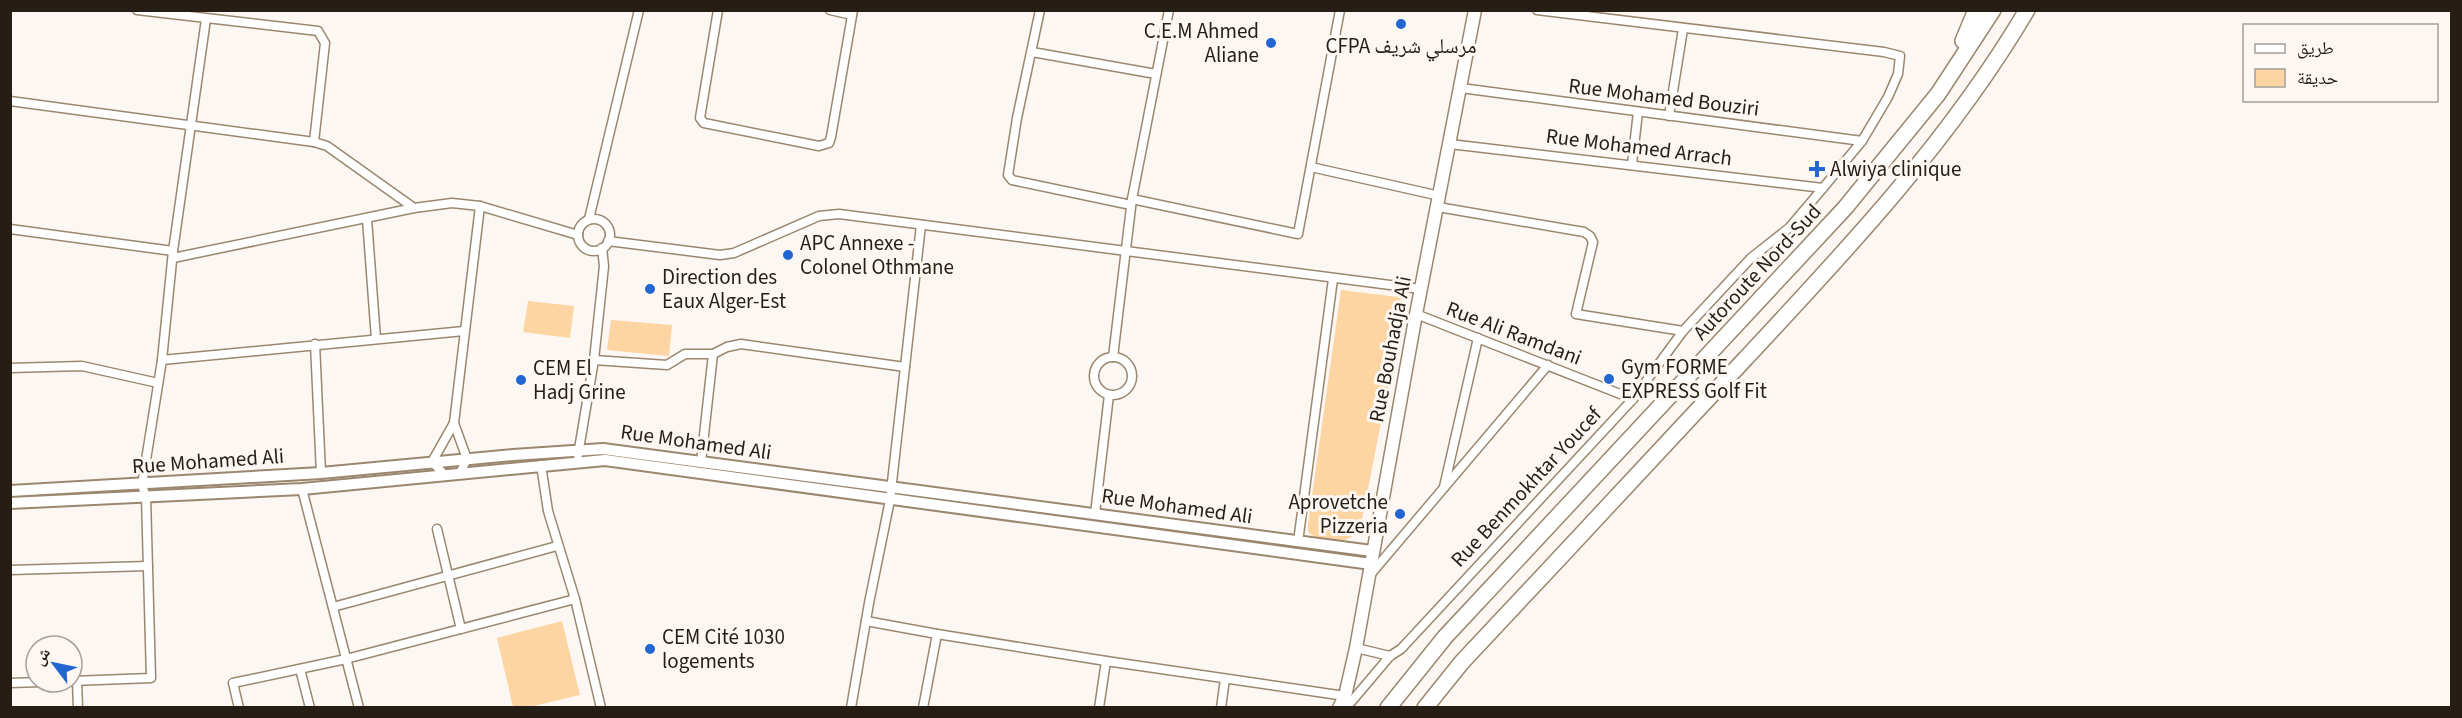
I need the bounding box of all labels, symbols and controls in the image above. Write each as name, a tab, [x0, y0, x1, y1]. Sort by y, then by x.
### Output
place label: C.E.M Ahmed Aliane	[1144, 16, 1259, 70]
marker: CFPA مرسلي شريف	[1394, 17, 1408, 31]
legend	[2243, 24, 2438, 102]
place label: CFPA مرسلي شريف	[1325, 31, 1477, 62]
marker: C.E.M Ahmed Aliane	[1264, 36, 1278, 50]
text: طريق	[2297, 36, 2334, 61]
text: حديقة	[2297, 66, 2338, 91]
street label: Rue Mohamed Bouziri	[1567, 70, 1761, 124]
street label: Rue Mohamed Arrach	[1544, 121, 1734, 173]
place label: Alwiya clinique	[1830, 154, 1961, 184]
marker: Alwiya clinique	[1808, 160, 1826, 178]
street label: Autoroute Nord-Sud	[1686, 197, 1828, 347]
place label: APC Annexe - Colonel Othmane	[800, 228, 954, 282]
marker: APC Annexe - Colonel Othmane	[781, 248, 795, 262]
place label: Direction des Eaux Alger-Est	[662, 262, 786, 316]
street label: Rue Bouhadja Ali	[1361, 273, 1419, 425]
marker: Direction des Eaux Alger-Est	[643, 282, 657, 296]
street label: Rue Ali Ramdani	[1442, 293, 1586, 373]
place label: Gym FORME EXPRESS Golf Fit	[1621, 352, 1767, 406]
place label: CEM El Hadj Grine	[533, 353, 626, 407]
marker: Gym FORME EXPRESS Golf Fit	[1602, 372, 1616, 386]
marker: CEM El Hadj Grine	[514, 373, 528, 387]
street label: Rue Benmokhtar Youcef	[1444, 400, 1609, 574]
street label: Rue Mohamed Ali	[619, 417, 773, 467]
street label: Rue Mohamed Ali	[131, 441, 285, 481]
street label: Rue Mohamed Ali	[1100, 481, 1254, 531]
place label: Aprovetche Pizzeria	[1288, 487, 1388, 541]
marker: Aprovetche Pizzeria	[1393, 507, 1407, 521]
place label: CEM Cité 1030 logements	[662, 622, 785, 676]
north arrow	[24, 634, 84, 694]
marker: CEM Cité 1030 logements	[643, 642, 657, 656]
text: ش	[28, 644, 56, 670]

